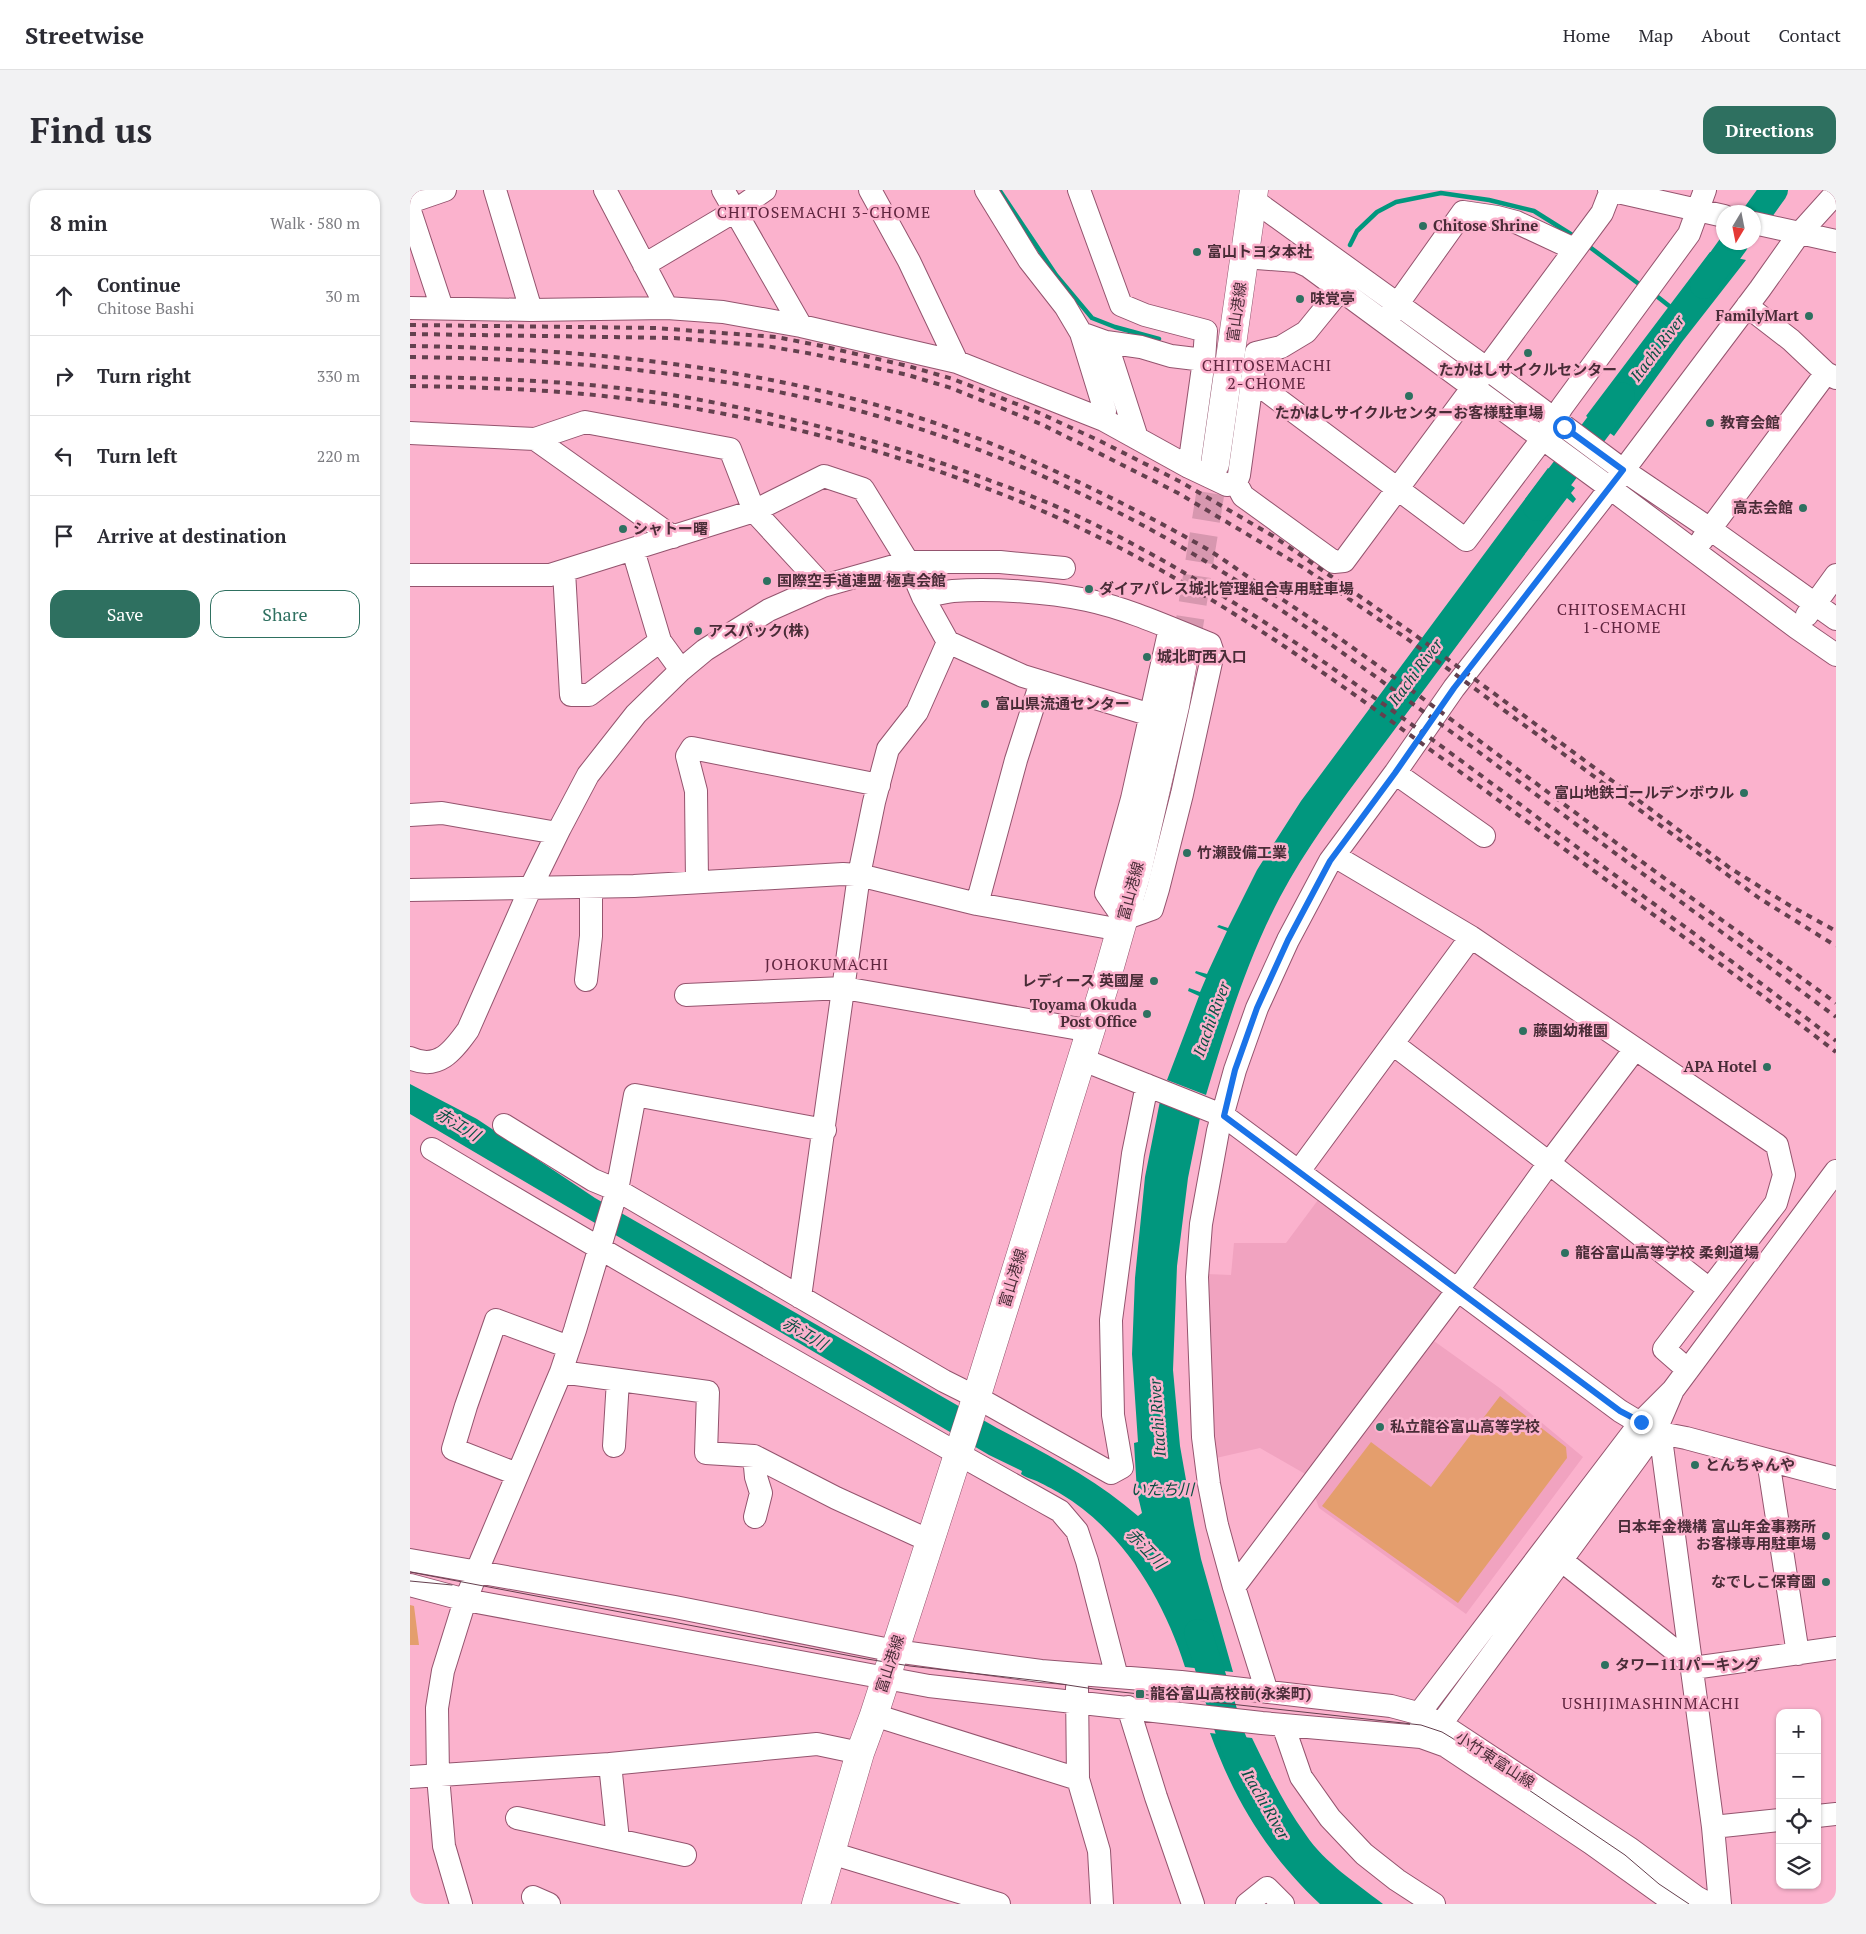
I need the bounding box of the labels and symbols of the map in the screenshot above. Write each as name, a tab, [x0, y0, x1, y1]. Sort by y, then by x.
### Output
district label: CHITOSEMACHI 3-CHOME	[717, 201, 931, 223]
north arrow	[1716, 205, 1761, 250]
place label: Chitose Shrine	[1433, 215, 1538, 235]
marker: Chitose Shrine	[1417, 220, 1429, 232]
place label: 富山トヨタ本社	[1207, 241, 1312, 261]
marker: 富山トヨタ本社	[1191, 246, 1203, 258]
street label: 富山港線	[1222, 281, 1250, 343]
place label: 味覚亭	[1310, 288, 1355, 308]
marker: 味覚亭	[1294, 293, 1306, 305]
place label: FamilyMart	[1716, 305, 1799, 325]
water label: Itachi River	[1624, 310, 1690, 387]
marker: FamilyMart	[1803, 310, 1815, 322]
marker: たかはしサイクルセンター	[1522, 347, 1534, 359]
district label: CHITOSEMACHI 2-CHOME	[1202, 354, 1332, 394]
place label: たかはしサイクルセンター	[1439, 359, 1617, 379]
marker: たかはしサイクルセンターお客様駐車場	[1403, 390, 1415, 402]
place label: たかはしサイクルセンターお客様駐車場	[1275, 402, 1543, 422]
place label: 教育会館	[1720, 412, 1780, 432]
route start	[1553, 416, 1576, 439]
marker: 教育会館	[1704, 417, 1716, 429]
place label: 高志会館	[1733, 497, 1793, 517]
marker: 高志会館	[1797, 502, 1809, 514]
place label: シャトー曙	[633, 518, 708, 538]
marker: シャトー曙	[617, 523, 629, 535]
place label: 国際空手道連盟 極真会館	[777, 570, 946, 590]
marker: 国際空手道連盟 極真会館	[761, 575, 773, 587]
place label: ダイアパレス城北管理組合専用駐車場	[1099, 578, 1354, 598]
marker: ダイアパレス城北管理組合専用駐車場	[1083, 583, 1095, 595]
district label: CHITOSEMACHI 1-CHOME	[1557, 598, 1687, 638]
place label: アスパック(株)	[708, 620, 809, 640]
marker: アスパック(株)	[692, 625, 704, 637]
water label: Itachi River	[1382, 634, 1448, 711]
place label: 城北町西入口	[1157, 646, 1247, 666]
marker: 城北町西入口	[1141, 651, 1153, 663]
place label: 富山県流通センター	[995, 693, 1130, 713]
marker: 富山県流通センター	[979, 698, 991, 710]
place label: 富山地鉄ゴールデンボウル	[1554, 782, 1734, 802]
marker: 富山地鉄ゴールデンボウル	[1738, 787, 1750, 799]
place label: 竹瀬設備工業	[1197, 842, 1287, 862]
marker: 竹瀬設備工業	[1181, 847, 1193, 859]
street label: 富山港線	[1113, 859, 1147, 922]
district label: JOHOKUMACHI	[765, 953, 889, 975]
place label: レディース 英國屋	[1022, 970, 1144, 990]
marker: レディース 英國屋	[1148, 975, 1160, 987]
water label: Itachi River	[1187, 978, 1235, 1060]
place label: Toyama Okuda Post Office	[1030, 994, 1138, 1031]
marker: Toyama Okuda Post Office	[1141, 1008, 1153, 1020]
place label: 藤園幼稚園	[1533, 1020, 1608, 1040]
marker: 藤園幼稚園	[1517, 1025, 1529, 1037]
place label: APA Hotel	[1684, 1056, 1757, 1076]
marker: APA Hotel	[1761, 1061, 1773, 1073]
water label: 赤江川	[432, 1102, 486, 1147]
place label: 龍谷富山高等学校 柔剣道場	[1575, 1242, 1759, 1262]
street label: 富山港線	[994, 1246, 1030, 1309]
marker: 龍谷富山高等学校 柔剣道場	[1559, 1247, 1571, 1259]
water label: 赤江川	[779, 1311, 833, 1356]
water label: Itachi River	[1143, 1377, 1171, 1459]
route end	[1630, 1411, 1653, 1434]
place label: 私立龍谷富山高等学校	[1390, 1416, 1540, 1436]
marker: 私立龍谷富山高等学校	[1374, 1421, 1386, 1433]
place label: とんちゃんや	[1705, 1454, 1795, 1474]
marker: とんちゃんや	[1689, 1459, 1701, 1471]
water label: いたち川	[1130, 1478, 1196, 1500]
place label: 日本年金機構 富山年金事務所 お客様専用駐車場	[1617, 1516, 1816, 1553]
water label: 赤江川	[1121, 1523, 1172, 1574]
marker: 日本年金機構 富山年金事務所 お客様専用駐車場	[1820, 1530, 1832, 1542]
place label: なでしこ保育園	[1711, 1571, 1816, 1591]
marker: なでしこ保育園	[1820, 1576, 1832, 1588]
street label: 富山港線	[870, 1632, 908, 1695]
place label: タワー111パーキング	[1615, 1654, 1760, 1674]
marker: タワー111パーキング	[1599, 1659, 1611, 1671]
place label: 龍谷富山高校前(永楽町)	[1150, 1683, 1311, 1703]
marker: 龍谷富山高校前(永楽町)	[1134, 1688, 1146, 1700]
district label: USHIJIMASHINMACHI	[1562, 1692, 1740, 1714]
street label: 小竹東富山線	[1452, 1726, 1539, 1792]
water label: Itachi River	[1236, 1764, 1295, 1844]

